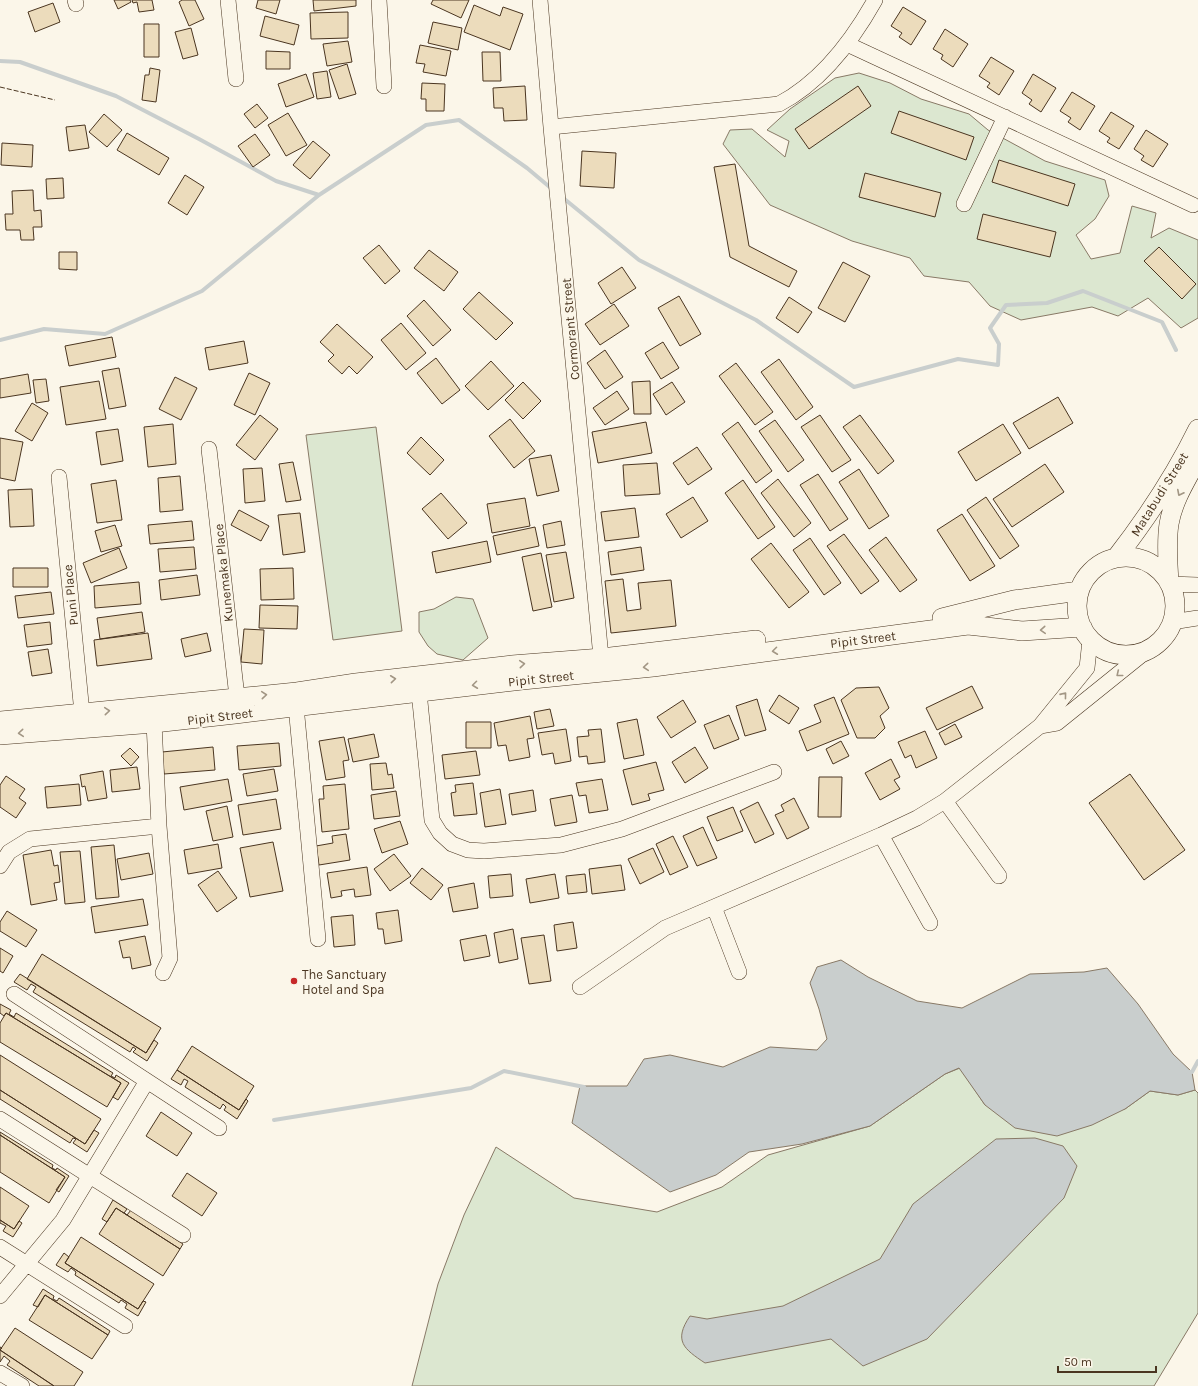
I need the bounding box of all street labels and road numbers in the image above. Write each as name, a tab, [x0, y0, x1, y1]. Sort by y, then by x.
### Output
street label: Cormorant Street	[559, 277, 582, 381]
street label: Matabudi Street	[1128, 449, 1191, 539]
street label: Kunemaka Place	[211, 523, 236, 623]
street label: Puni Place	[60, 563, 81, 626]
street label: Pipit Street	[829, 628, 897, 651]
street label: Pipit Street	[507, 668, 575, 689]
street label: Pipit Street	[186, 705, 254, 728]

